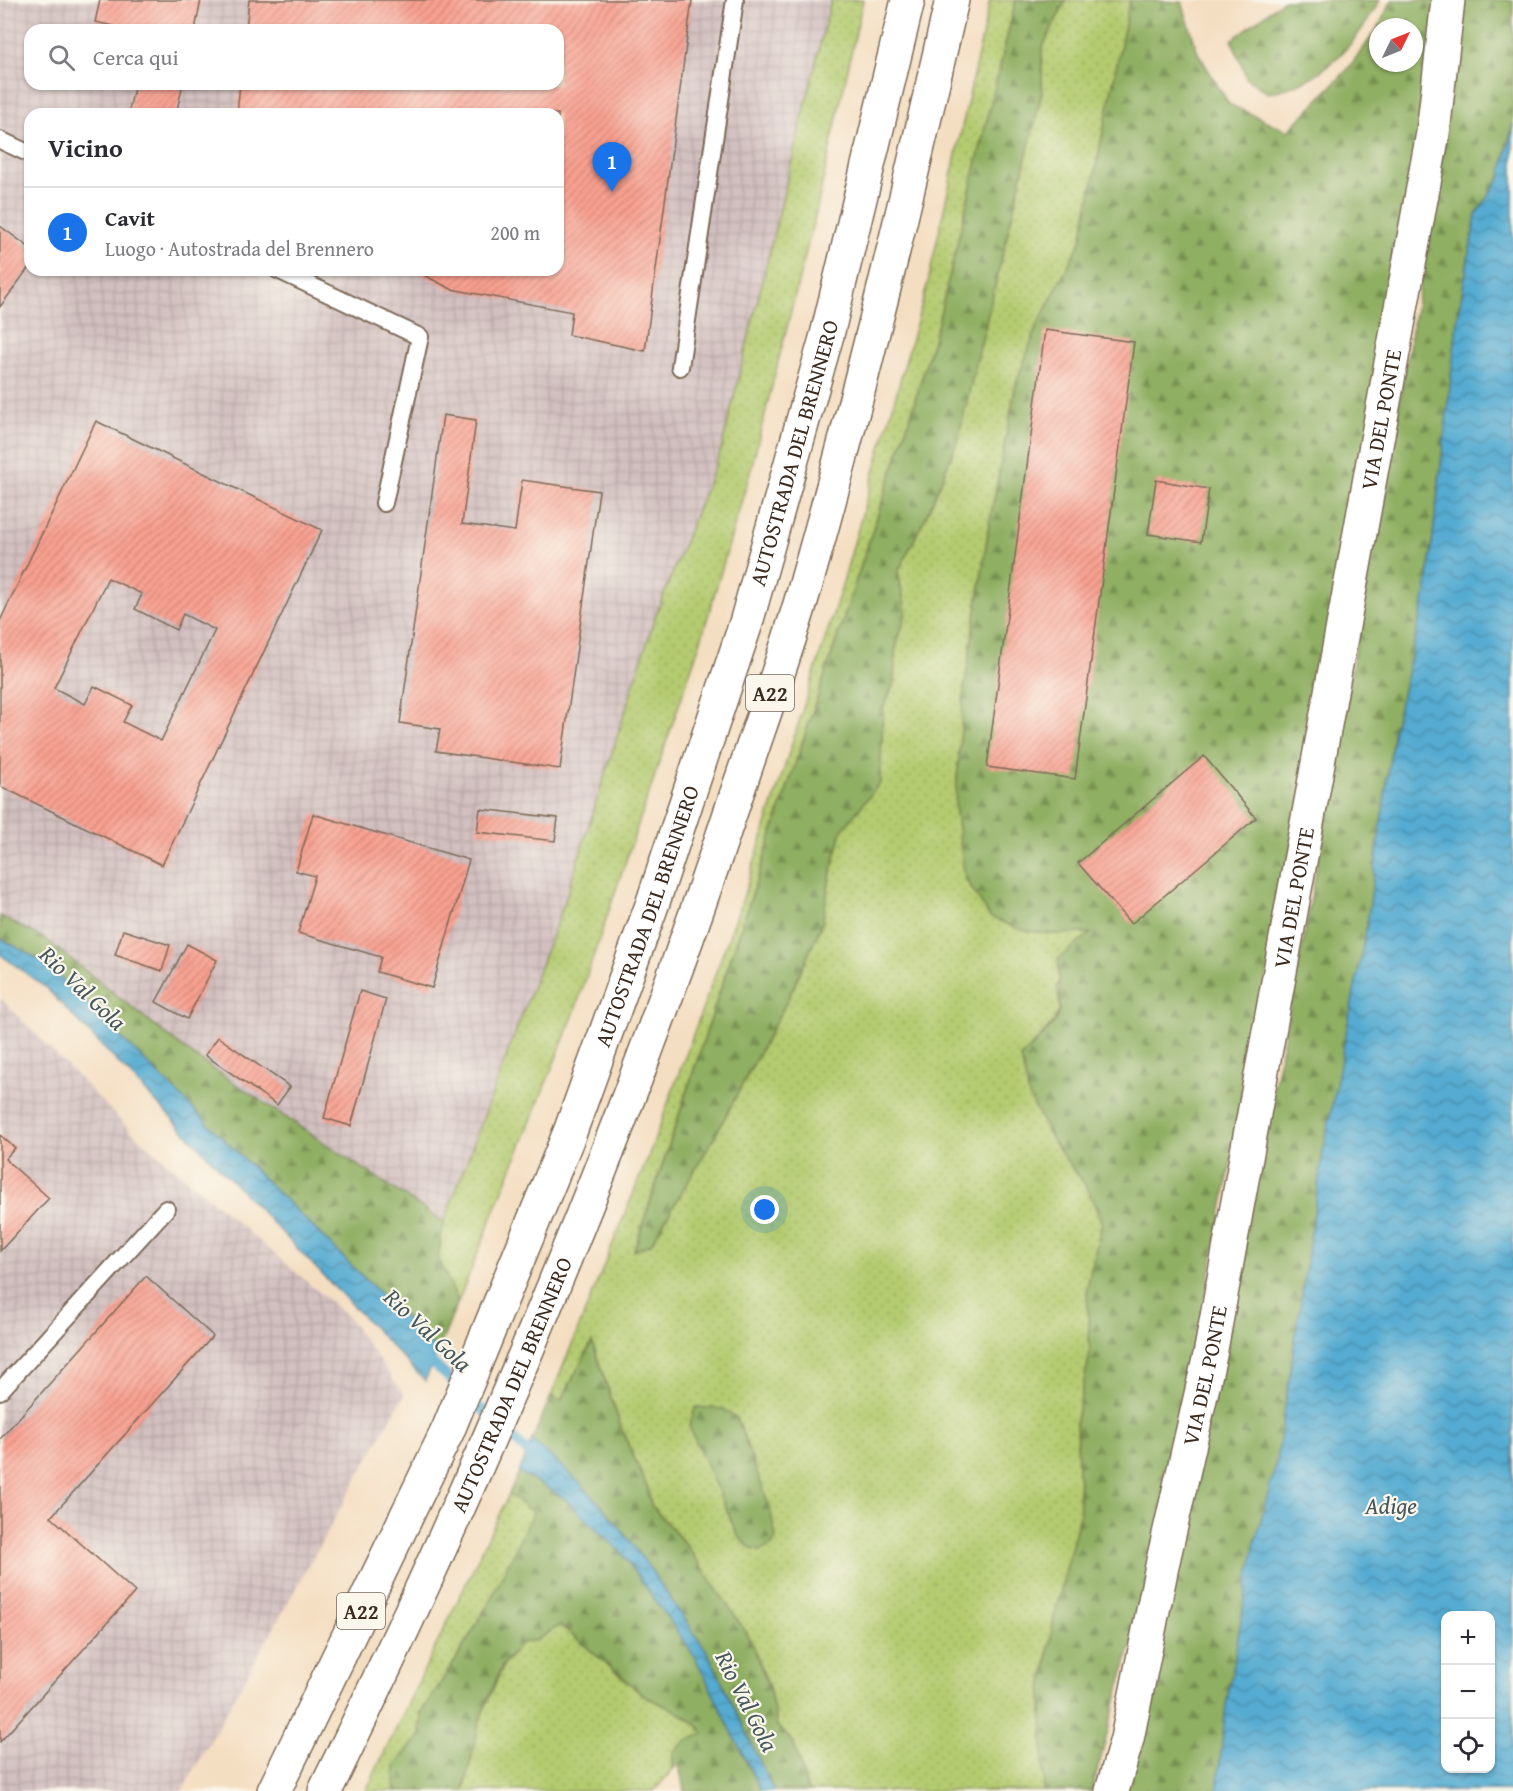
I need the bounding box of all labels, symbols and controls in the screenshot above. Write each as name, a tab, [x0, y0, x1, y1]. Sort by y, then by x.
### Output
north arrow	[1369, 18, 1423, 72]
search box	[24, 24, 564, 90]
icon: search	[45, 41, 78, 74]
text: Cerca qui	[93, 41, 179, 73]
text: Vicino	[48, 128, 123, 167]
pin: 1	[592, 142, 632, 192]
text: Cavit	[105, 202, 155, 234]
text: 1	[62, 218, 73, 247]
text: 200 m	[490, 218, 540, 247]
text: Luogo · Autostrada del Brennero	[105, 234, 374, 263]
street label: AUTOSTRADA DEL BRENNERO	[741, 317, 846, 590]
street label: VIA DEL PONTE	[1352, 346, 1409, 492]
road number: A22	[746, 675, 794, 711]
street label: AUTOSTRADA DEL BRENNERO	[586, 781, 707, 1051]
street label: VIA DEL PONTE	[1265, 825, 1322, 971]
water label: Rio Val Gola	[31, 937, 134, 1039]
your location	[750, 1195, 779, 1224]
street label: AUTOSTRADA DEL BRENNERO	[442, 1252, 580, 1518]
water label: Rio Val Gola	[375, 1279, 480, 1380]
street label: VIA DEL PONTE	[1174, 1303, 1235, 1449]
water label: Adige	[1364, 1488, 1417, 1523]
road number: A22	[337, 1593, 385, 1629]
map controls	[1441, 1611, 1495, 1773]
button: +	[1441, 1611, 1495, 1665]
water label: Rio Val Gola	[706, 1644, 787, 1758]
button: −	[1441, 1665, 1495, 1719]
button: locate	[1441, 1719, 1495, 1773]

